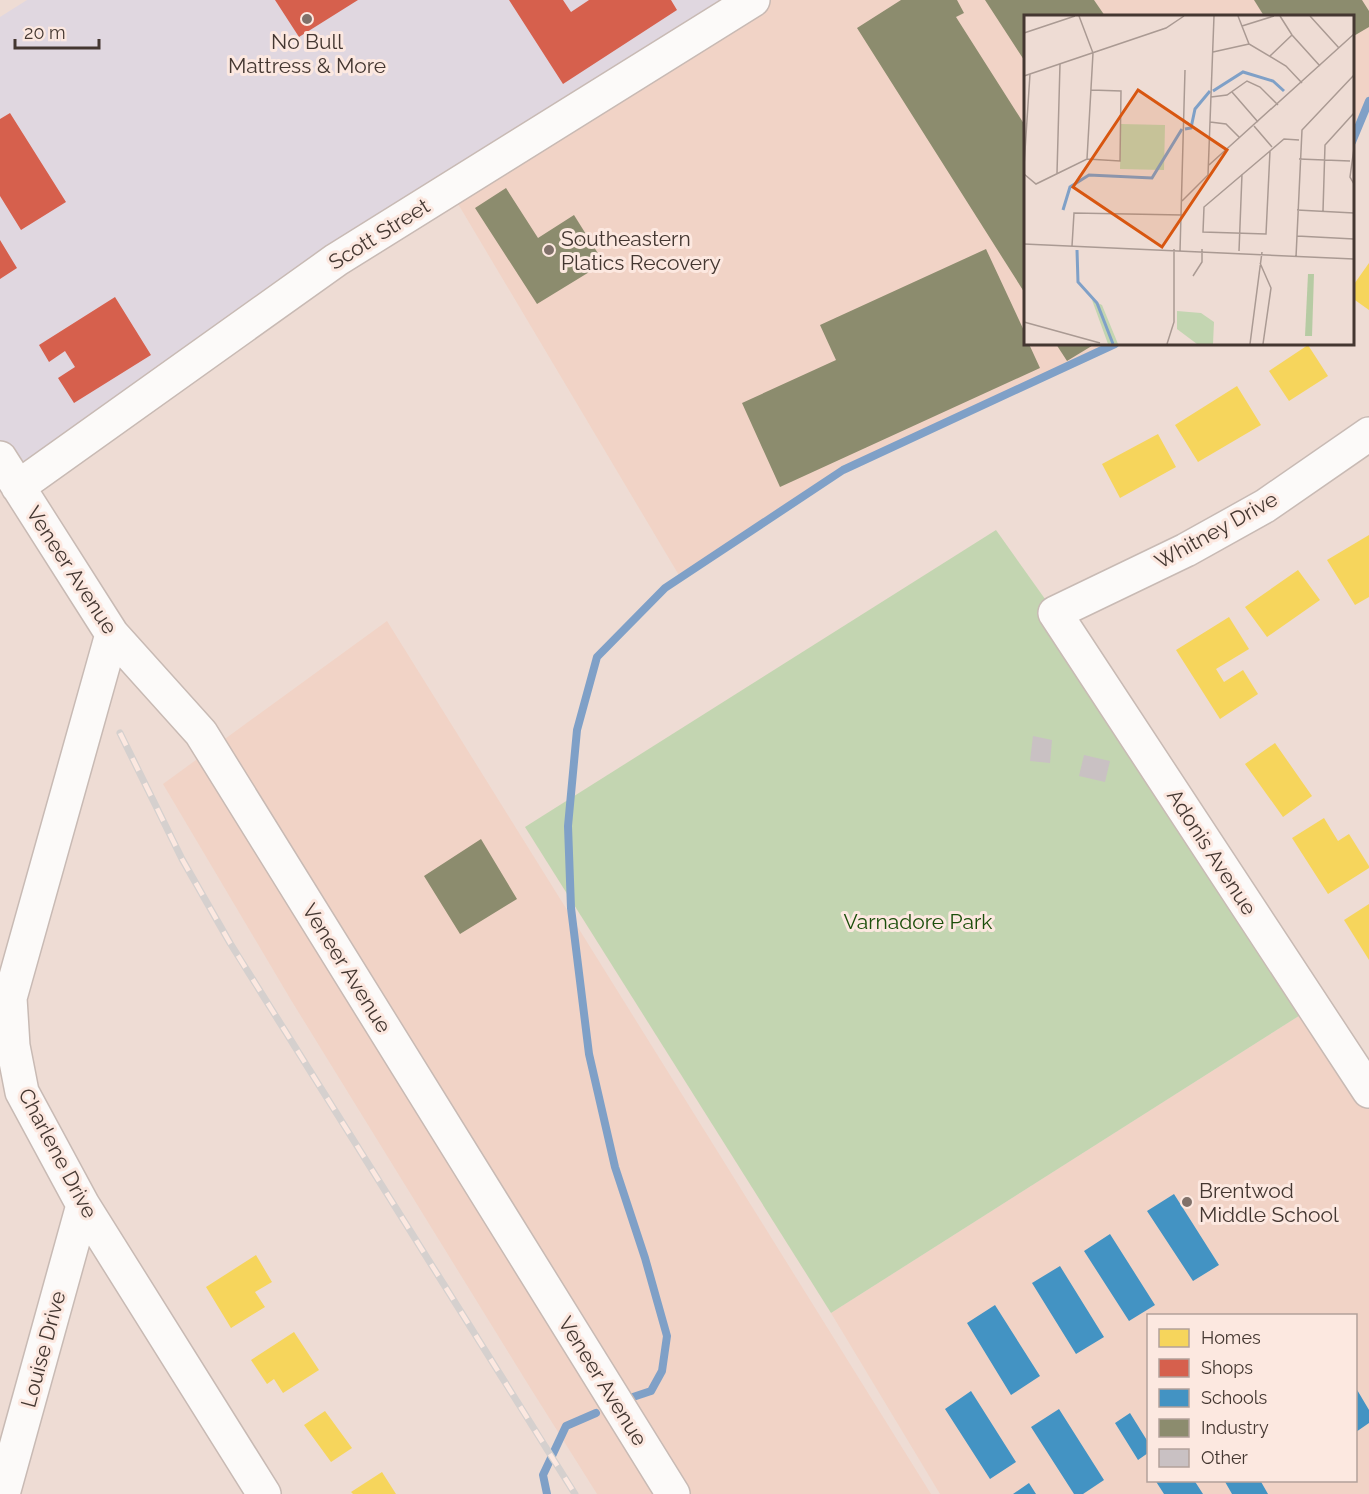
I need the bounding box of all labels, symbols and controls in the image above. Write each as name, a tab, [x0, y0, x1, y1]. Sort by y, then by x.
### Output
scale bar	[15, 12, 99, 50]
marker: No Bull Mattress & More	[300, 12, 314, 26]
inset map	[1024, 15, 1354, 345]
text: 20 m	[24, 22, 66, 43]
place label: No Bull Mattress & More	[228, 29, 386, 78]
street label: Scott Street	[324, 193, 434, 275]
place label: Southeastern Platics Recovery	[561, 226, 721, 275]
marker: Southeastern Platics Recovery	[542, 243, 556, 257]
street label: Whitney Drive	[1150, 486, 1282, 574]
street label: Veneer Avenue	[21, 501, 123, 639]
street label: Adonis Avenue	[1162, 784, 1262, 920]
street label: Veneer Avenue	[297, 899, 397, 1037]
park label: Varnadore Park	[844, 909, 992, 934]
street label: Charlene Drive	[13, 1084, 103, 1222]
place label: Brentwod Middle School	[1199, 1178, 1339, 1227]
marker: Brentwod Middle School	[1180, 1195, 1194, 1209]
street label: Louise Drive	[15, 1288, 71, 1410]
street label: Veneer Avenue	[553, 1312, 653, 1450]
legend	[1147, 1314, 1357, 1482]
text: Homes	[1201, 1327, 1261, 1348]
text: Shops	[1201, 1357, 1253, 1378]
text: Schools	[1201, 1387, 1268, 1408]
text: Industry	[1201, 1417, 1269, 1438]
text: Other	[1201, 1447, 1249, 1468]

